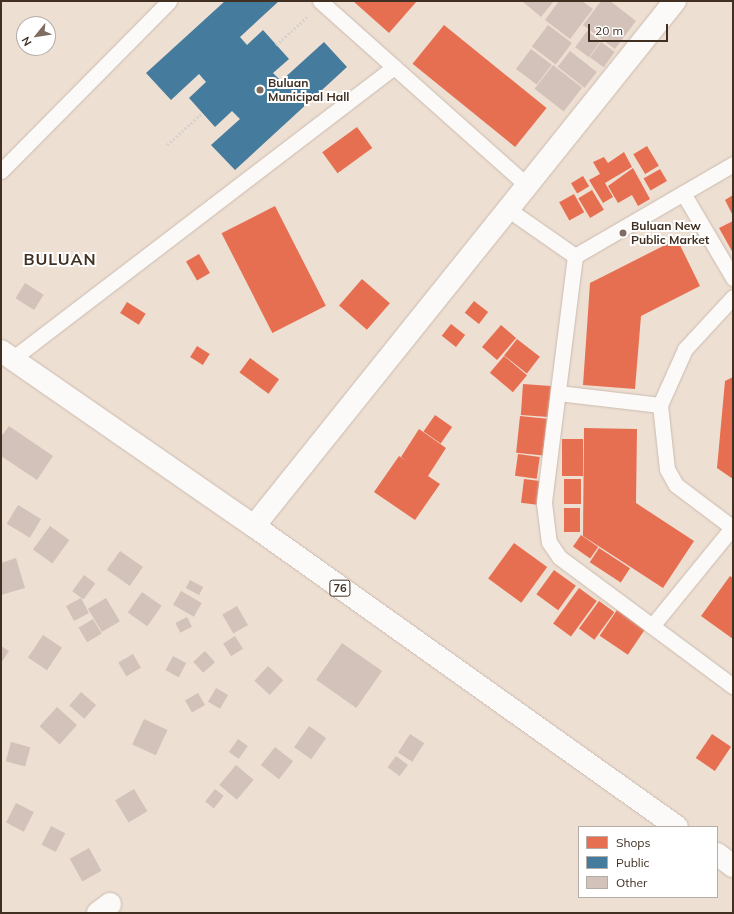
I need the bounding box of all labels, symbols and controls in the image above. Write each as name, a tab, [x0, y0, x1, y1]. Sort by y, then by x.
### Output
north arrow	[16, 16, 56, 56]
scale bar	[590, 16, 670, 42]
text: 20 m	[595, 23, 623, 38]
text: N	[18, 34, 35, 49]
place label: Buluan Municipal Hall	[268, 76, 349, 104]
marker: Buluan Municipal Hall	[255, 85, 265, 95]
place label: Buluan New Public Market	[631, 219, 709, 247]
marker: Buluan New Public Market	[618, 228, 628, 238]
district label: BULUAN	[23, 249, 97, 269]
road number: 76	[329, 579, 351, 597]
legend	[578, 826, 718, 898]
text: Shops	[616, 835, 651, 850]
text: Public	[616, 855, 650, 870]
text: Other	[616, 875, 647, 890]

